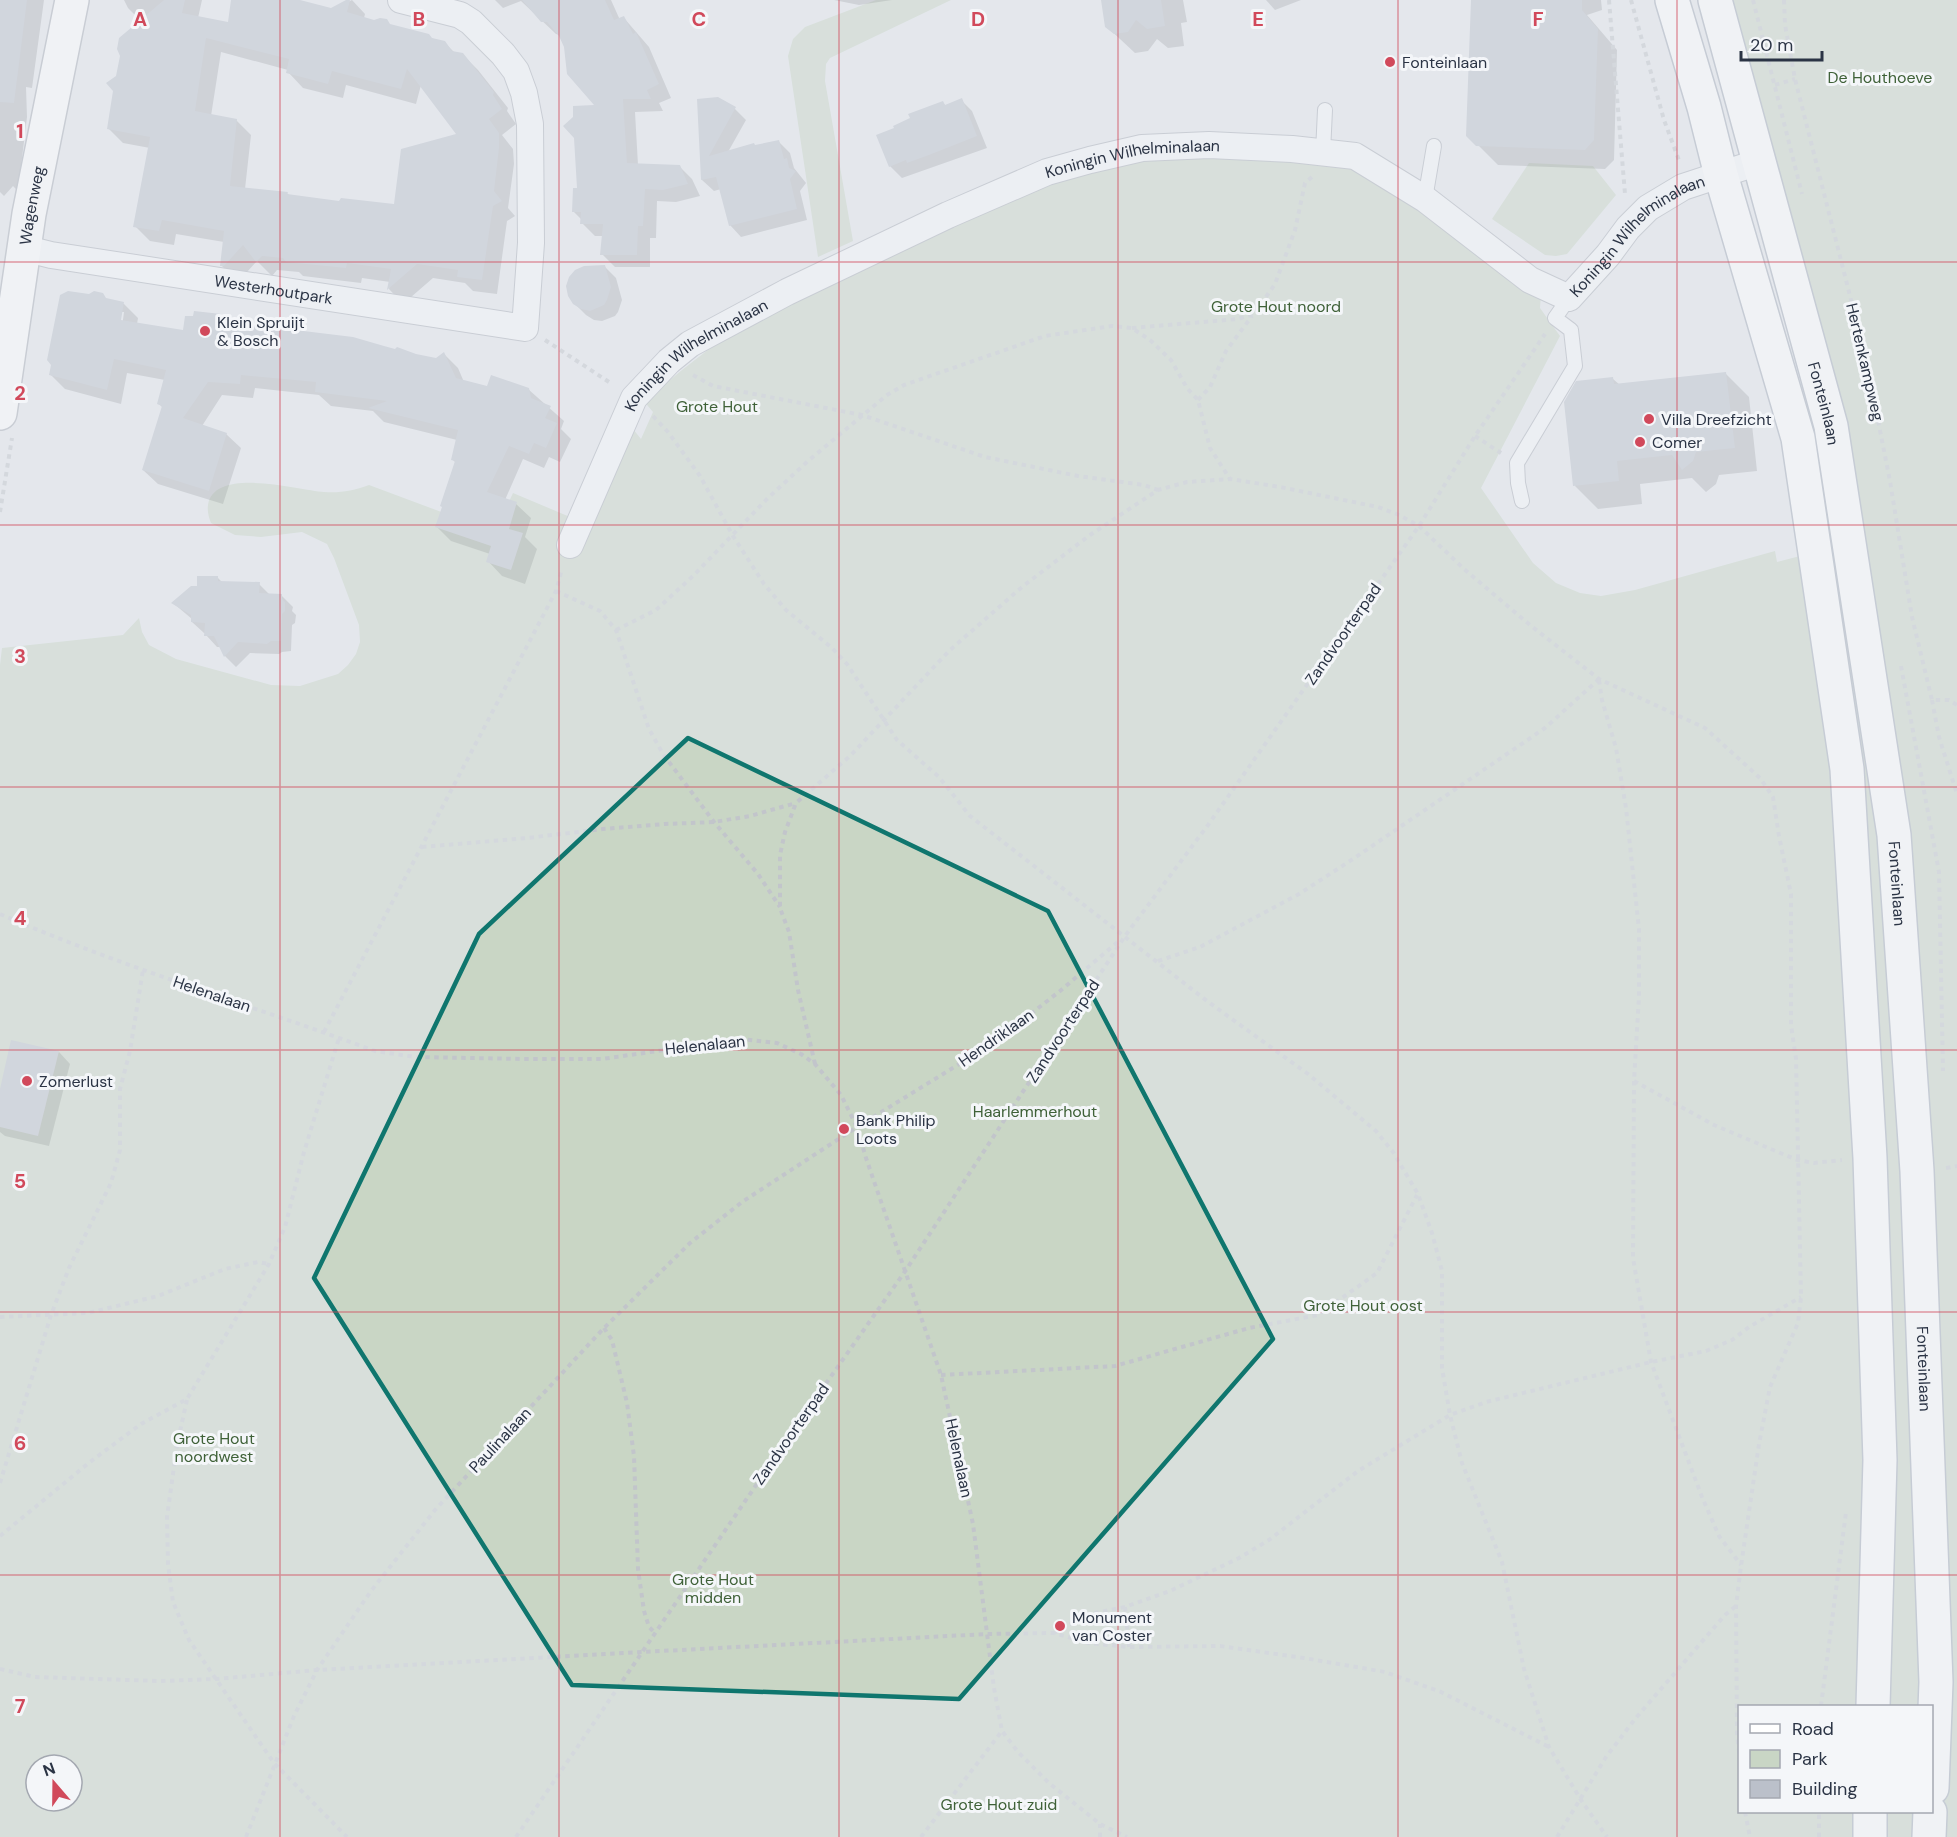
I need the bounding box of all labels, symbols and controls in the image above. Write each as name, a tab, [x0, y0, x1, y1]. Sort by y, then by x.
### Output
text: A	[133, 6, 147, 32]
text: B	[413, 6, 425, 32]
text: C	[692, 6, 706, 32]
text: D	[971, 6, 985, 32]
text: E	[1252, 6, 1264, 32]
text: F	[1532, 6, 1544, 32]
scale bar	[1741, 24, 1822, 62]
text: 20 m	[1750, 33, 1793, 57]
place label: Fonteinlaan	[1402, 52, 1487, 73]
marker: Fonteinlaan	[1383, 55, 1397, 69]
park label: De Houthoeve	[1828, 67, 1932, 88]
text: 1	[16, 118, 24, 144]
street label: Koningin Wilhelminalaan	[1043, 134, 1221, 183]
street label: Wagenweg	[14, 164, 49, 246]
street label: Koningin Wilhelminalaan	[1565, 170, 1707, 301]
street label: Westerhoutpark	[213, 270, 334, 309]
street label: Koningin Wilhelminalaan	[619, 294, 771, 414]
park label: Grote Hout noord	[1211, 296, 1341, 317]
street label: Hertenkampweg	[1841, 301, 1889, 423]
place label: Klein Spruijt & Bosch	[217, 312, 305, 351]
marker: Klein Spruijt & Bosch	[198, 324, 212, 338]
street label: Fonteinlaan	[1803, 359, 1844, 447]
text: 2	[14, 380, 26, 406]
park label: Grote Hout	[676, 396, 758, 417]
place label: Villa Dreefzicht	[1661, 409, 1772, 430]
marker: Villa Dreefzicht	[1642, 412, 1656, 426]
place label: Comer	[1652, 432, 1702, 453]
marker: Comer	[1633, 435, 1647, 449]
street label: Zandvoorterpad	[1300, 579, 1386, 689]
text: 3	[14, 643, 26, 669]
street label: Fonteinlaan	[1884, 840, 1911, 927]
text: 4	[14, 905, 27, 931]
street label: Helenalaan	[170, 971, 254, 1017]
street label: Zandvoorterpad	[1022, 975, 1104, 1087]
street label: Hendriklaan	[954, 1004, 1038, 1072]
street label: Helenalaan	[664, 1030, 746, 1060]
place label: Zomerlust	[39, 1071, 113, 1092]
marker: Zomerlust	[20, 1074, 34, 1088]
park label: Haarlemmerhout	[973, 1101, 1097, 1122]
place label: Bank Philip Loots	[856, 1110, 936, 1149]
marker: Bank Philip Loots	[837, 1122, 851, 1136]
text: 5	[14, 1168, 26, 1194]
park label: Grote Hout oost	[1303, 1295, 1423, 1316]
street label: Fonteinlaan	[1912, 1326, 1936, 1412]
street label: Zandvoorterpad	[748, 1379, 834, 1489]
street label: Paulinalaan	[464, 1403, 536, 1477]
street label: Helenalaan	[940, 1416, 978, 1500]
park label: Grote Hout noordwest	[173, 1428, 255, 1467]
text: 6	[14, 1430, 26, 1456]
park label: Grote Hout midden	[672, 1569, 754, 1608]
place label: Monument van Coster	[1072, 1607, 1152, 1646]
marker: Monument van Coster	[1053, 1619, 1067, 1633]
text: 7	[15, 1693, 26, 1719]
legend	[1738, 1705, 1933, 1813]
text: Road	[1792, 1717, 1834, 1741]
text: Park	[1792, 1747, 1828, 1771]
north arrow	[24, 1753, 84, 1813]
text: N	[40, 1758, 58, 1781]
text: Building	[1792, 1777, 1857, 1801]
park label: Grote Hout zuid	[941, 1794, 1057, 1815]

